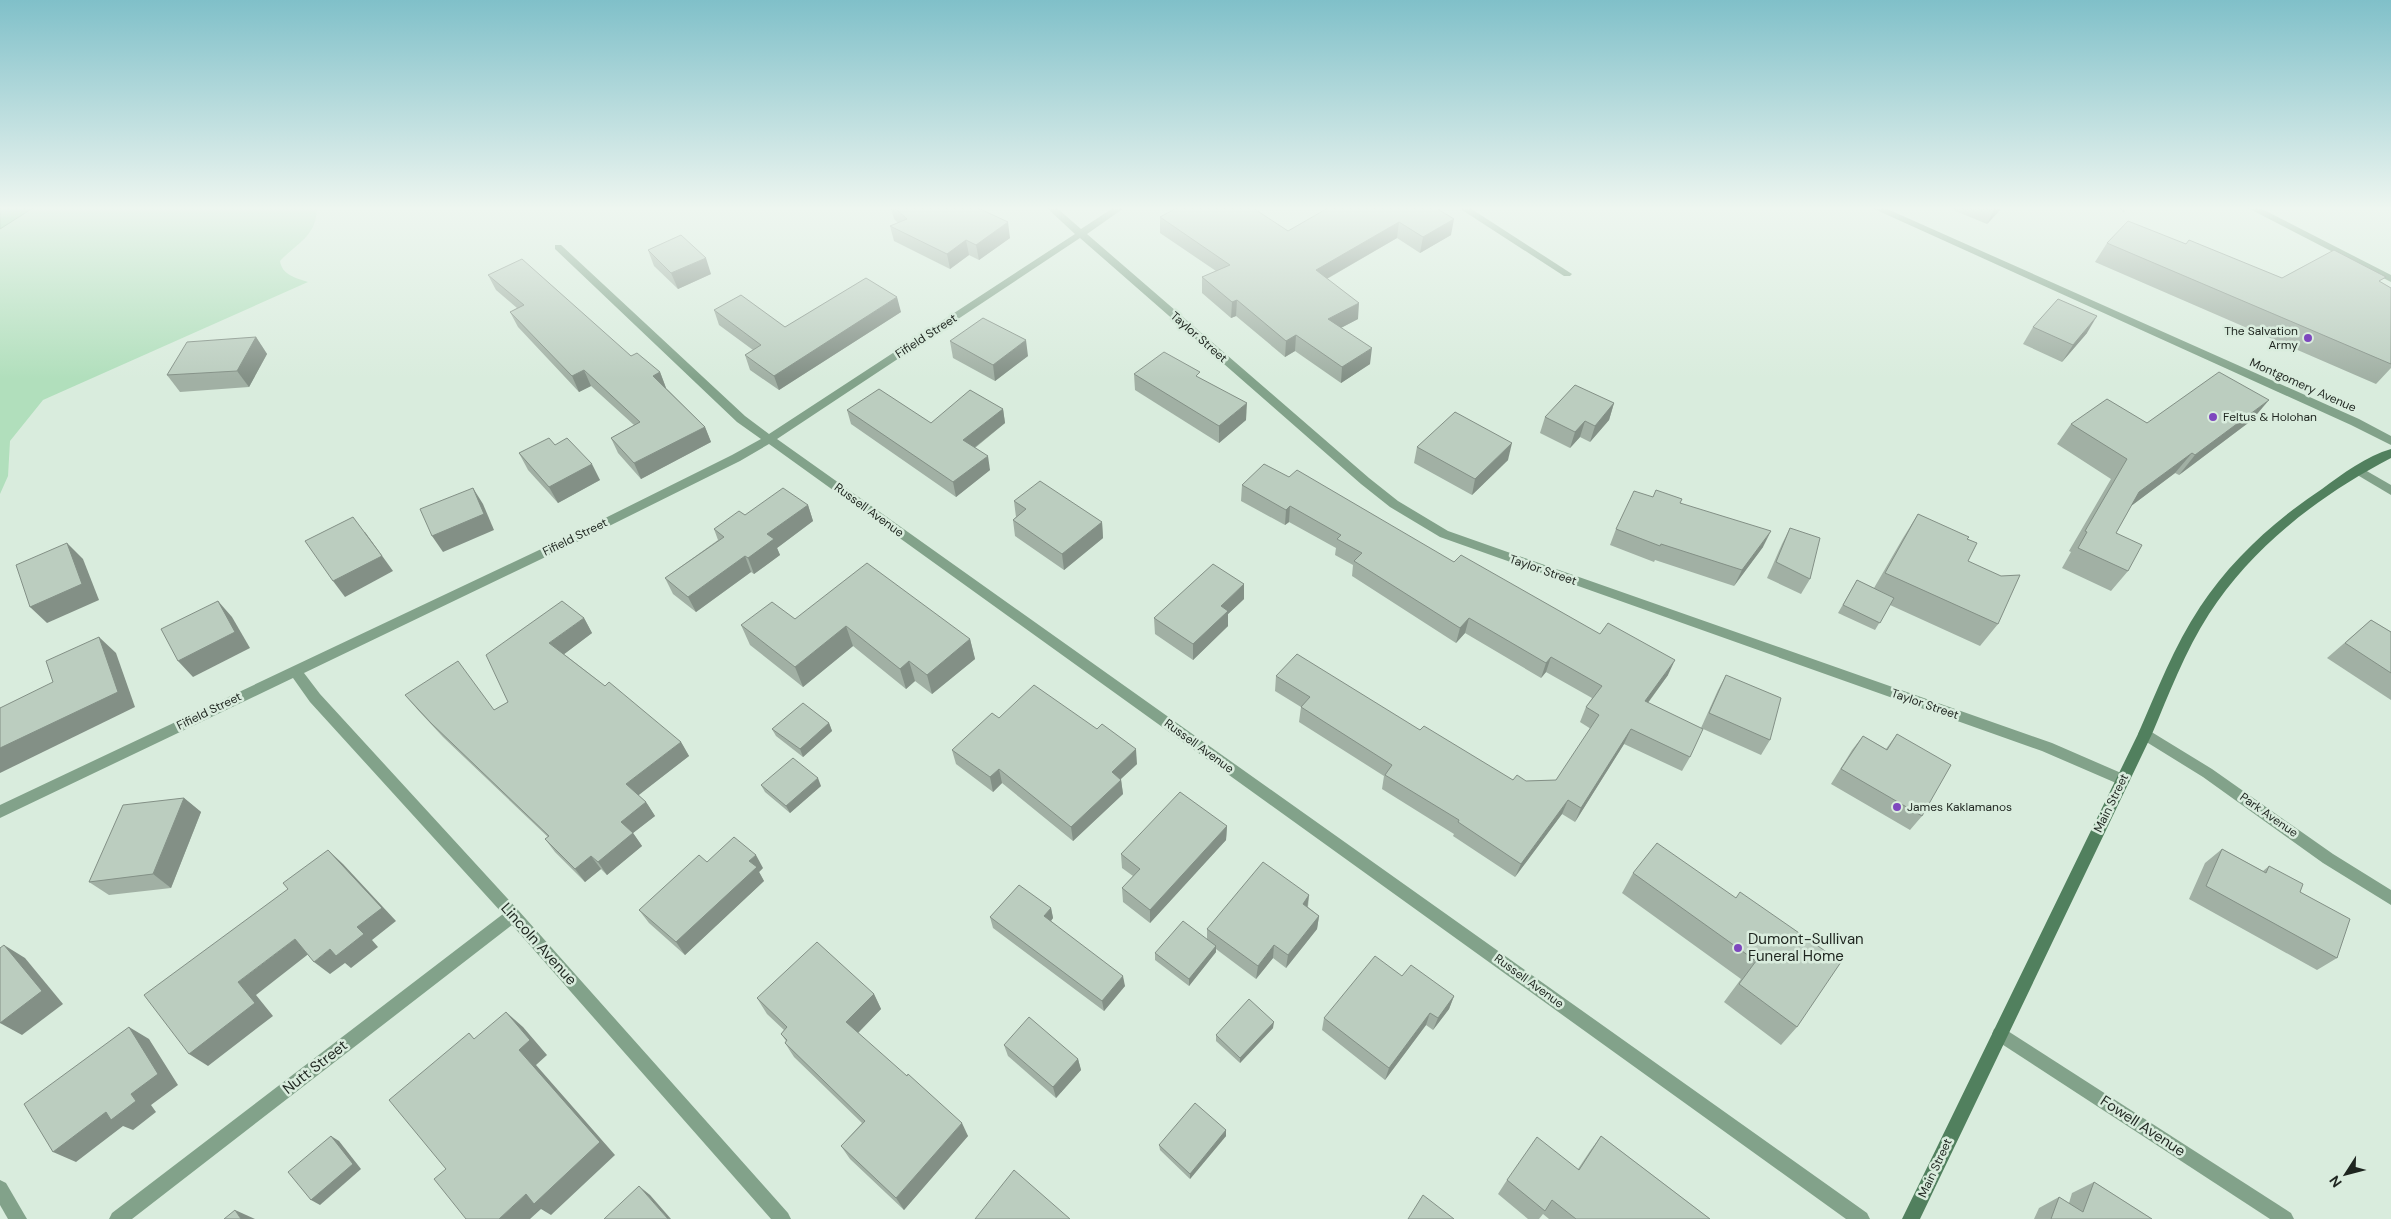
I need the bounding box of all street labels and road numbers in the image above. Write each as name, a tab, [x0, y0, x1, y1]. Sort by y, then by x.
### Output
street label: Taylor Street	[1167, 308, 1231, 366]
street label: Fifield Street	[892, 310, 960, 362]
street label: Montgomery Avenue	[2247, 354, 2359, 416]
street label: Russell Avenue	[831, 479, 907, 541]
street label: Fifield Street	[540, 514, 610, 560]
street label: Taylor Street	[1507, 551, 1579, 589]
street label: Taylor Street	[1889, 685, 1961, 723]
street label: Fifield Street	[174, 688, 244, 734]
street label: Russell Avenue	[1161, 715, 1237, 777]
street label: Main Street	[2090, 771, 2132, 835]
street label: Park Avenue	[2237, 789, 2301, 841]
street label: Lincoln Avenue	[497, 898, 581, 990]
street label: Russell Avenue	[1491, 950, 1567, 1012]
street label: Nutt Street	[278, 1035, 352, 1099]
street label: Fowell Avenue	[2097, 1091, 2189, 1161]
street label: Main Street	[1914, 1136, 1956, 1200]

